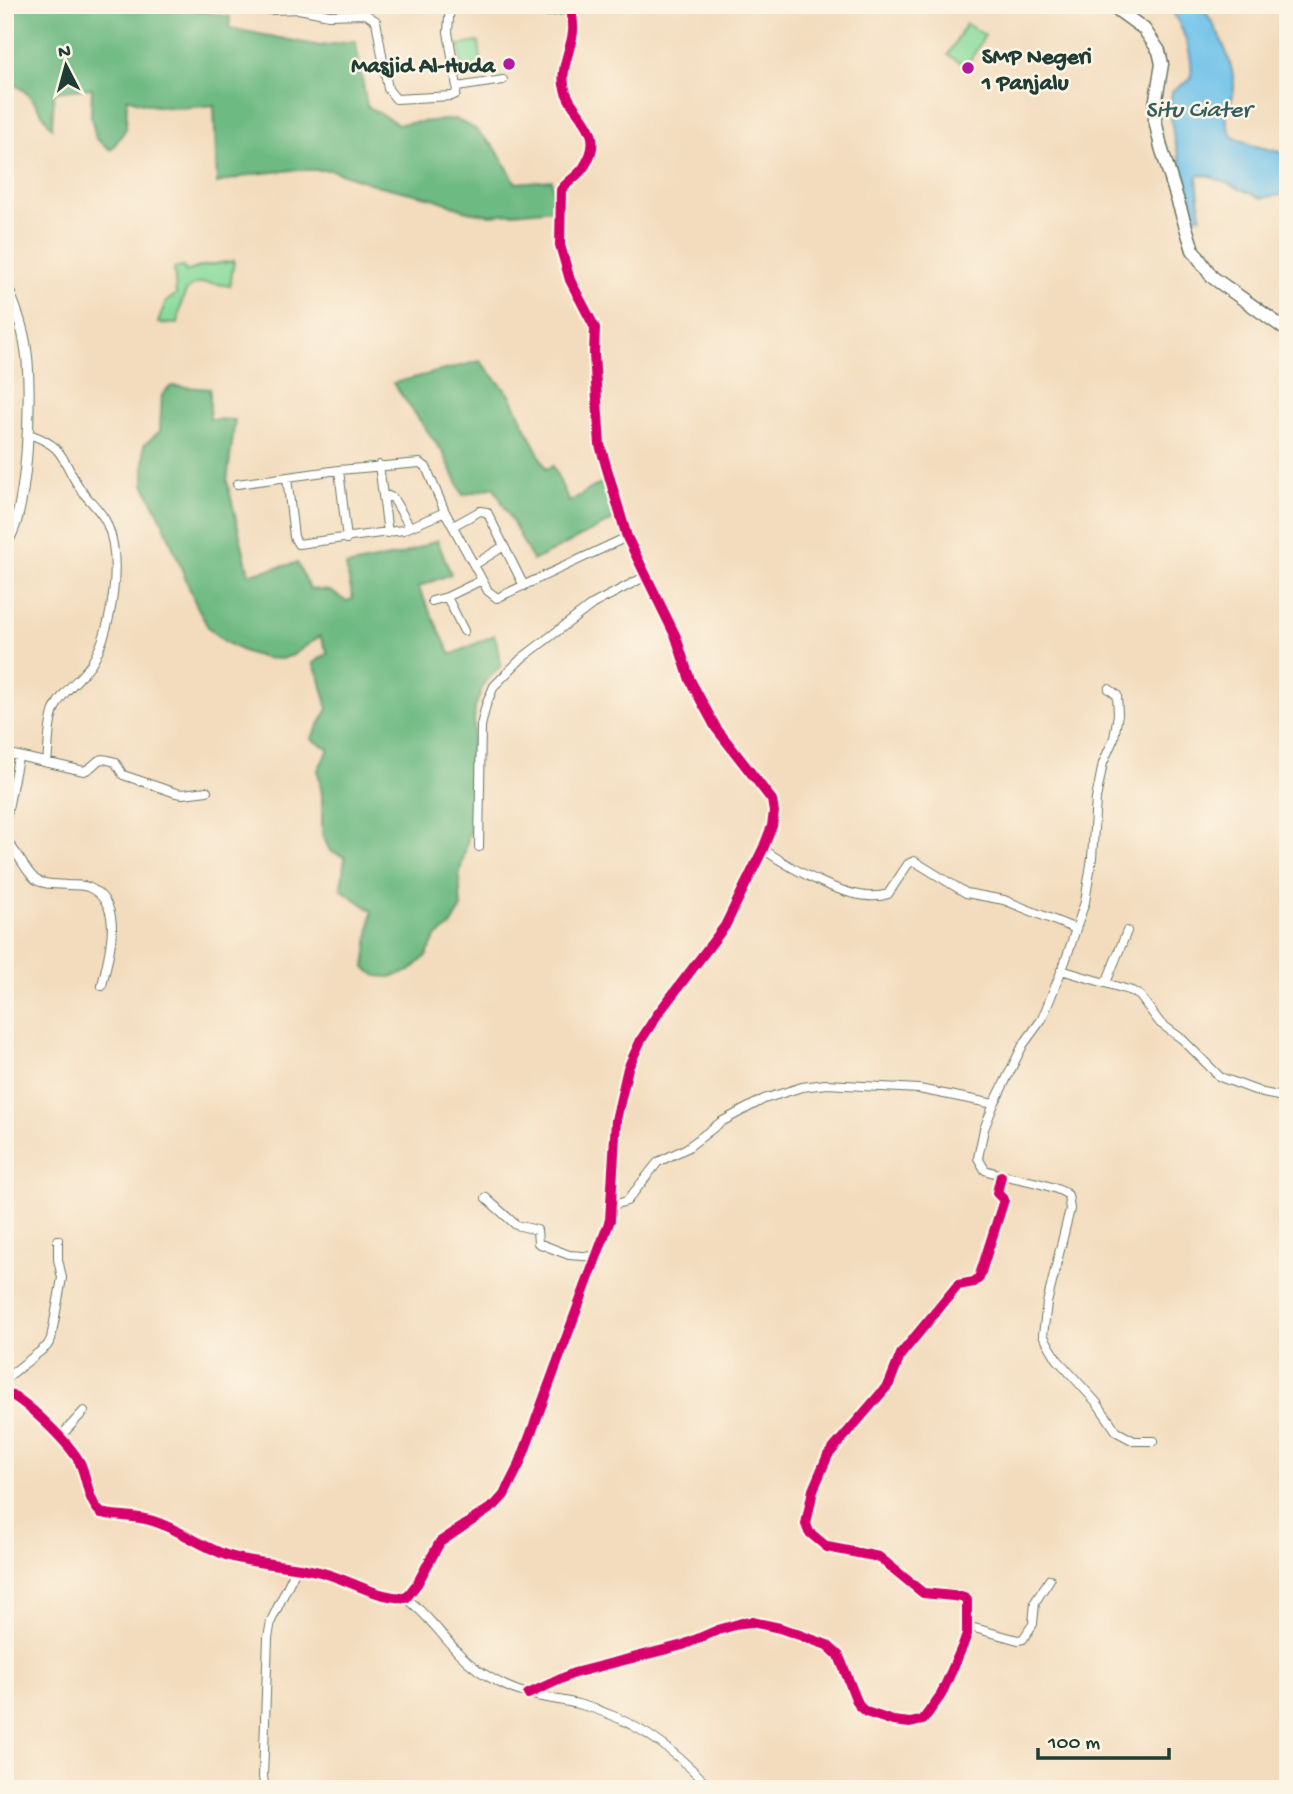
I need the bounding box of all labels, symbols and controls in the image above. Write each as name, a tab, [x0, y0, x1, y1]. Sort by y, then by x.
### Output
north arrow	[32, 32, 102, 102]
text: N	[57, 40, 72, 65]
place label: SMP Negeri 1 Panjalu	[981, 45, 1092, 98]
place label: Masjid Al-Huda	[351, 54, 496, 81]
marker: Masjid Al-Huda	[501, 56, 517, 72]
marker: SMP Negeri 1 Panjalu	[960, 60, 976, 76]
water label: Situ Ciater	[1145, 97, 1255, 126]
scale bar	[1038, 1717, 1169, 1761]
text: 100 m	[1047, 1732, 1100, 1757]

